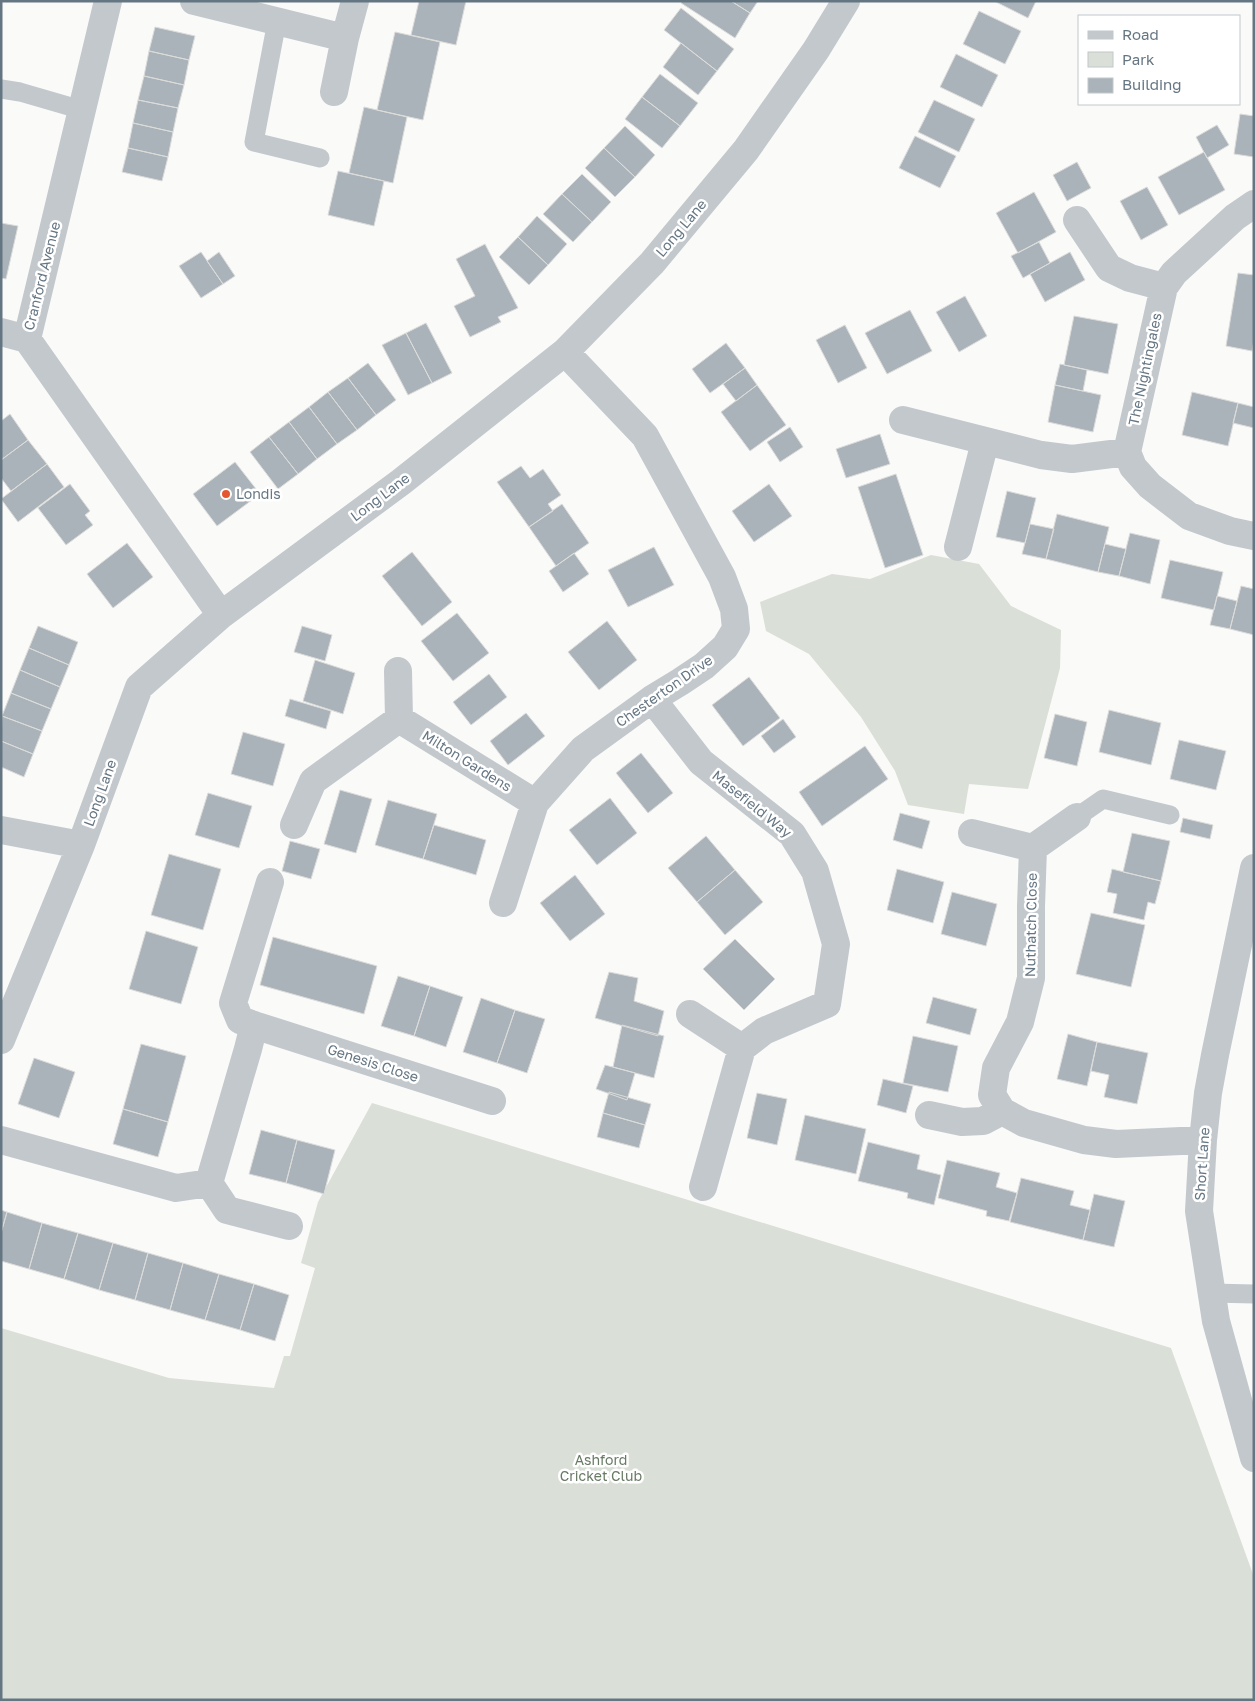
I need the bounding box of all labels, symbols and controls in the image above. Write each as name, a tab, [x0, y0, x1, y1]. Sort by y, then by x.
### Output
legend	[1078, 15, 1240, 105]
text: Road	[1122, 25, 1159, 43]
text: Park	[1122, 50, 1155, 68]
text: Building	[1122, 75, 1182, 93]
street label: Long Lane	[652, 196, 710, 260]
street label: Cranford Avenue	[20, 220, 63, 332]
street label: The Nightingales	[1124, 311, 1165, 427]
street label: Long Lane	[347, 469, 413, 524]
place label: Londis	[236, 485, 281, 502]
marker: Londis	[220, 488, 232, 500]
street label: Chesterton Drive	[612, 651, 715, 730]
street label: Milton Gardens	[420, 726, 515, 795]
street label: Long Lane	[80, 757, 119, 829]
street label: Masefield Way	[709, 766, 796, 841]
street label: Nuthatch Close	[1021, 873, 1040, 977]
street label: Genesis Close	[326, 1040, 421, 1085]
street label: Short Lane	[1190, 1127, 1213, 1201]
park label: Ashford Cricket Club	[560, 1451, 642, 1484]

